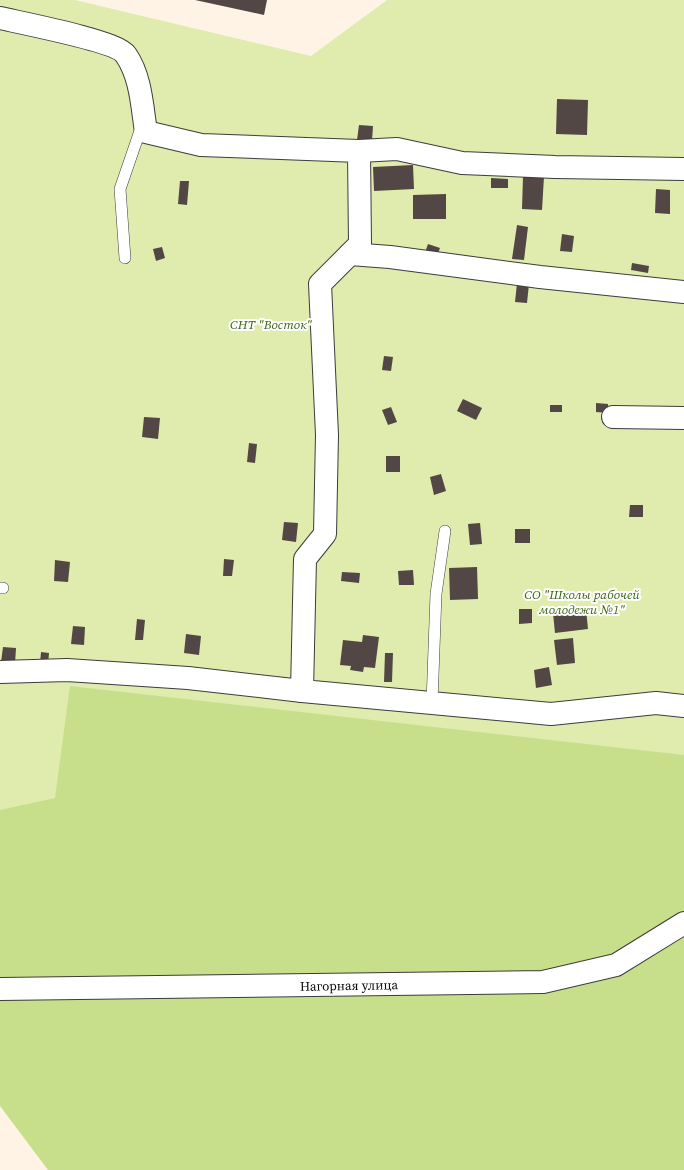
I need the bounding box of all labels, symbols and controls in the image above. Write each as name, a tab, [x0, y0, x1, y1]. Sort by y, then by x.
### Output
park label: СНТ "Восток"	[230, 316, 312, 333]
park label: СО "Школы рабочей молодежи №1"	[524, 586, 640, 618]
street label: Нагорная улица	[300, 976, 399, 995]

